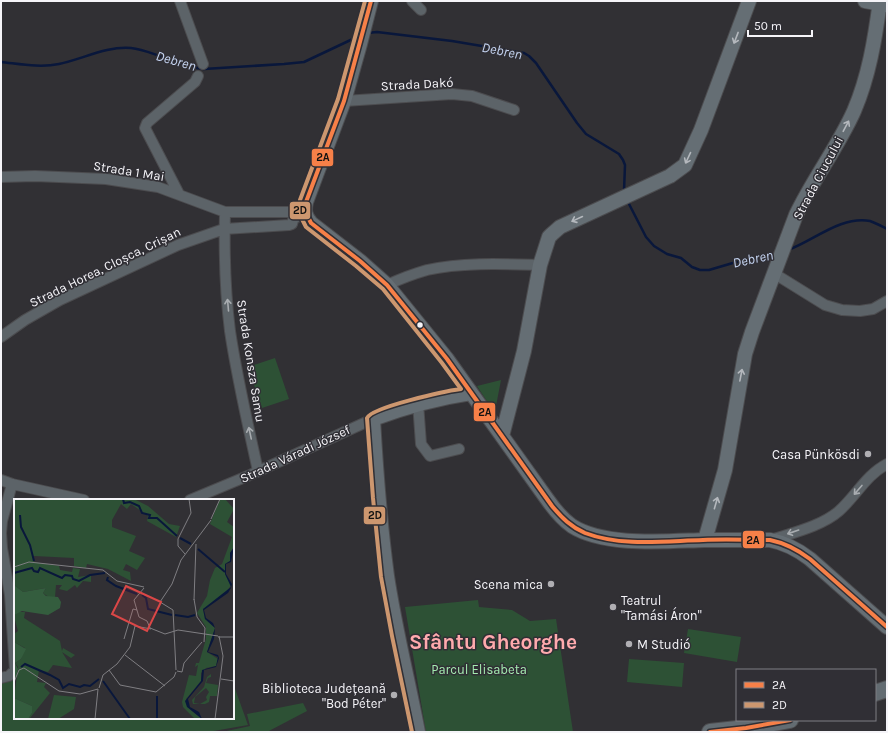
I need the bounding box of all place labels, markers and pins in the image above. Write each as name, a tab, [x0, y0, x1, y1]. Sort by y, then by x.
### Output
unlabelled marker	[415, 320, 425, 330]
place label: Casa Pünkösdi	[772, 447, 860, 462]
marker: Casa Pünkösdi	[863, 449, 873, 459]
place label: Scena mica	[474, 577, 543, 592]
marker: Scena mica	[546, 579, 556, 589]
place label: Teatrul "Tamási Áron"	[621, 593, 702, 623]
marker: Teatrul "Tamási Áron"	[608, 602, 618, 612]
place label: M Studió	[637, 637, 690, 652]
marker: M Studió	[624, 639, 634, 649]
place label: Biblioteca Județeană "Bod Péter"	[262, 681, 386, 711]
marker: Biblioteca Județeană "Bod Péter"	[389, 690, 399, 700]

